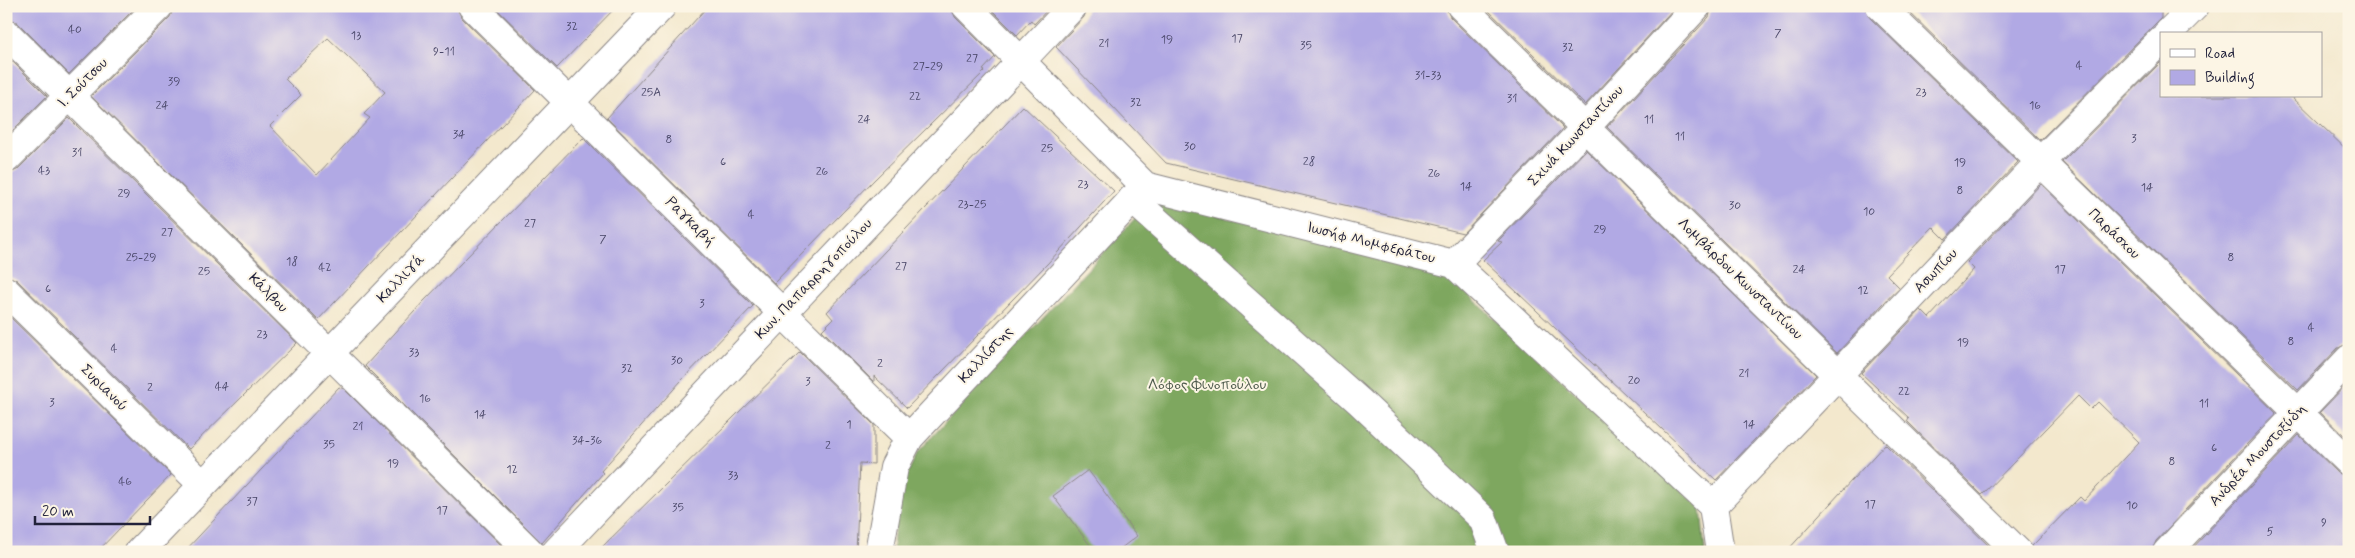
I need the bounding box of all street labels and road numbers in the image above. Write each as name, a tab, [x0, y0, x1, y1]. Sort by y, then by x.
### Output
street label: Ι. Σούτσου	[53, 53, 113, 113]
street label: Σχινά Κωνσταντίνου	[1524, 81, 1628, 191]
street label: Ραγκαβή	[661, 193, 719, 251]
street label: Παράσχου	[2084, 204, 2145, 264]
street label: Κων. Παπαρρηγοπούλου	[751, 214, 877, 344]
street label: Λομβάρδου Κωνσταντίνου	[1673, 214, 1807, 345]
street label: Ιωσήφ Μομφεράτου	[1305, 217, 1437, 269]
street label: Ασωπίου	[1910, 244, 1963, 298]
street label: Καλλιγά	[373, 250, 430, 308]
street label: Κάλβου	[244, 269, 292, 317]
street label: Καλλίστης	[954, 322, 1018, 388]
street label: Συριανού	[76, 360, 132, 416]
street label: Ανδρέα Μουστοξύδη	[2205, 399, 2311, 511]

